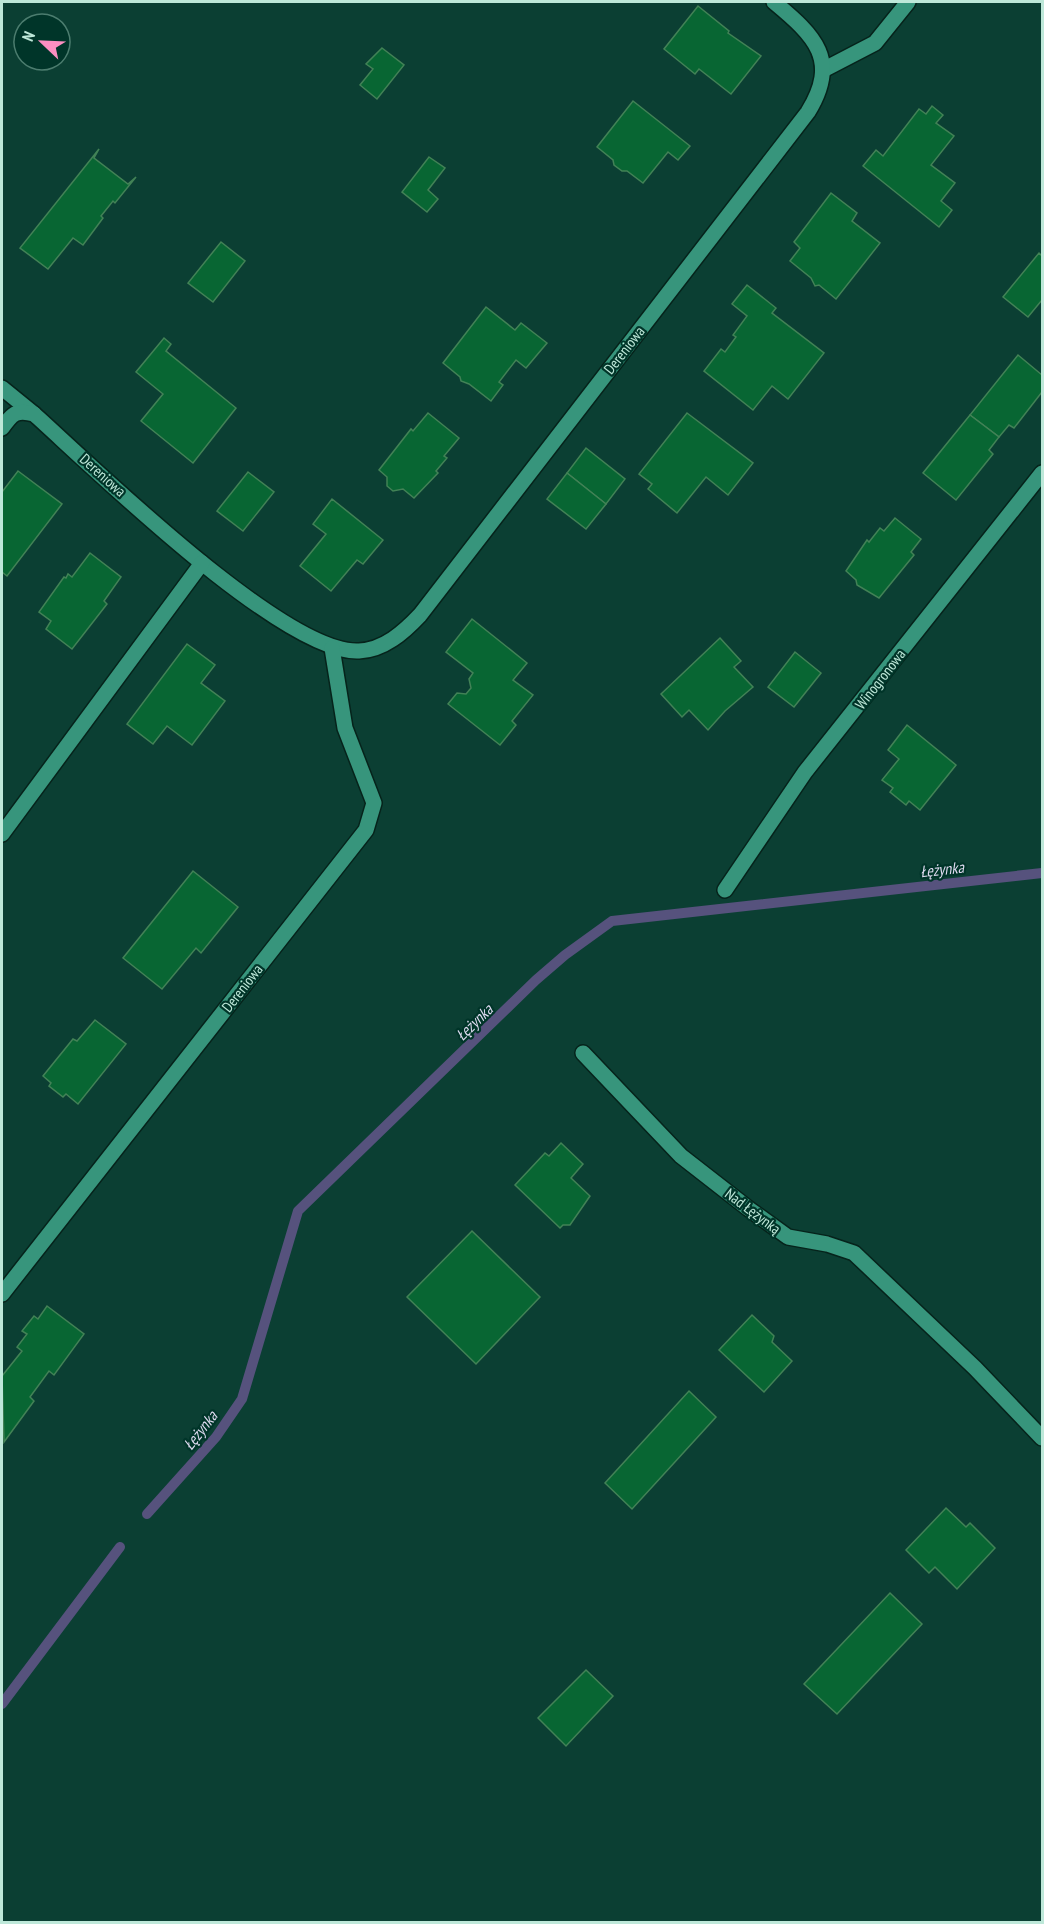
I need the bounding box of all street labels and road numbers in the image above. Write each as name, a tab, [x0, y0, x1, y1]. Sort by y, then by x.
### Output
street label: Dereniowa	[599, 322, 649, 378]
street label: Dereniowa	[76, 449, 130, 501]
street label: Winogronowa	[851, 645, 909, 713]
street label: Dereniowa	[217, 960, 267, 1016]
street label: Nad Łężynką	[721, 1184, 785, 1238]

